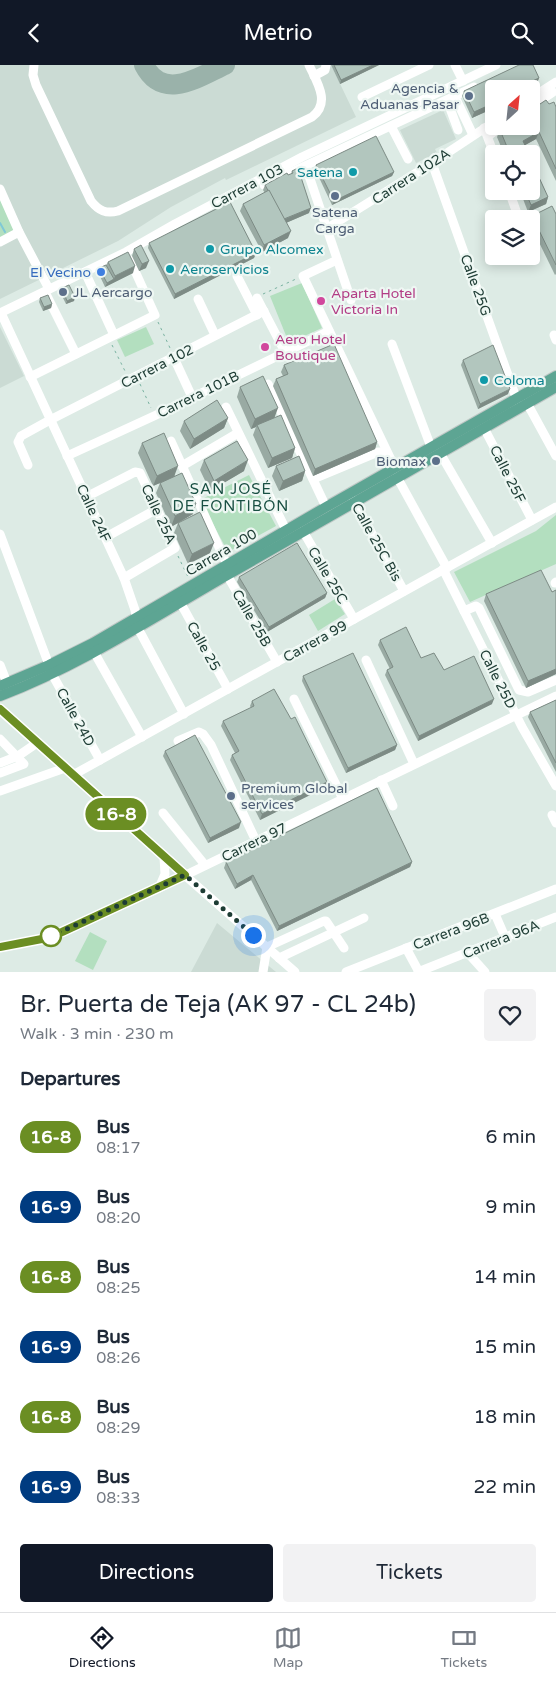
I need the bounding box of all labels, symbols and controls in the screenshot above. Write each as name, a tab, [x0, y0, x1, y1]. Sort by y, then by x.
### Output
icon: back	[20, 19, 48, 47]
icon: search	[508, 19, 536, 47]
text: Metrio	[243, 20, 313, 46]
place label: Agencia & Aduanas Pasar	[360, 80, 460, 113]
north arrow	[485, 80, 540, 135]
map controls	[485, 80, 540, 265]
marker: Agencia & Aduanas Pasar	[463, 90, 475, 102]
street label: Carrera 102A	[369, 145, 454, 208]
button: locate	[485, 145, 540, 200]
street label: Carrera 103	[208, 160, 286, 213]
place label: Satena	[297, 164, 343, 181]
marker: Satena	[347, 166, 359, 178]
marker: Satena Carga	[329, 190, 341, 202]
place label: Satena Carga	[312, 204, 358, 237]
button: layers	[485, 210, 540, 265]
place label: Grupo Alcomex	[220, 241, 324, 258]
marker: Grupo Alcomex	[204, 243, 216, 255]
street label: Calle 25G	[457, 252, 495, 318]
place label: Aeroservicios	[180, 261, 269, 278]
marker: Aeroservicios	[164, 263, 176, 275]
place label: El Vecino	[30, 264, 91, 281]
marker: El Vecino	[95, 266, 107, 278]
place label: JL Aercargo	[73, 284, 152, 301]
place label: Aparta Hotel Victoria In	[331, 285, 416, 318]
marker: JL Aercargo	[57, 286, 69, 298]
marker: Aparta Hotel Victoria In	[315, 295, 327, 307]
place label: Aero Hotel Boutique	[275, 331, 346, 364]
street label: Carrera 102	[118, 341, 196, 392]
marker: Aero Hotel Boutique	[259, 341, 271, 353]
street label: Carrera 101B	[155, 367, 242, 422]
place label: Coloma	[494, 372, 545, 389]
marker: Coloma	[478, 374, 490, 386]
street label: Calle 25F	[486, 443, 529, 506]
place label: Biomax	[376, 453, 426, 470]
marker: Biomax	[430, 455, 442, 467]
district label: SAN JOSÉ DE FONTIBÓN	[173, 480, 289, 515]
street label: Calle 24F	[73, 481, 115, 545]
street label: Calle 25A	[137, 482, 180, 547]
street label: Calle 25C Bis	[348, 500, 405, 585]
street label: Carrera 100	[183, 525, 260, 580]
street label: Calle 25C	[304, 544, 351, 607]
street label: Calle 25B	[228, 587, 275, 650]
street label: Carrera 99	[280, 617, 350, 666]
street label: Calle 25	[183, 619, 224, 674]
street label: Calle 25D	[475, 647, 520, 712]
street label: Calle 24D	[53, 685, 99, 749]
place label: Premium Global services	[241, 780, 348, 813]
marker: Premium Global services	[225, 790, 237, 802]
line badge: 16-8	[81, 798, 151, 830]
text: 16-8	[95, 803, 137, 825]
street label: Carrera 97	[219, 819, 290, 866]
street label: Carrera 96B	[411, 909, 492, 954]
street label: Carrera 96A	[460, 916, 542, 963]
your location	[241, 923, 266, 948]
unlabelled marker	[40, 925, 62, 947]
button: heart	[484, 989, 536, 1041]
text: Br. Puerta de Teja (AK 97 - CL 24b)	[20, 990, 416, 1019]
text: Walk · 3 min · 230 m	[20, 1024, 174, 1044]
text: Departures	[20, 1068, 120, 1090]
text: Bus	[96, 1116, 130, 1138]
text: 16-8	[30, 1126, 71, 1148]
text: 6 min	[485, 1126, 536, 1148]
text: 08:17	[96, 1138, 141, 1158]
text: Bus	[96, 1186, 130, 1208]
text: 16-9	[30, 1196, 71, 1218]
text: 9 min	[485, 1196, 536, 1218]
text: 08:20	[96, 1208, 141, 1228]
text: Bus	[96, 1256, 130, 1278]
text: 16-8	[30, 1266, 71, 1288]
text: 14 min	[473, 1266, 536, 1288]
text: 08:25	[96, 1278, 141, 1298]
text: Bus	[96, 1326, 130, 1348]
text: 16-9	[30, 1336, 71, 1358]
text: 15 min	[473, 1336, 536, 1358]
text: 08:26	[96, 1348, 141, 1368]
text: Bus	[96, 1396, 130, 1418]
text: 16-8	[30, 1406, 71, 1428]
text: 18 min	[473, 1406, 536, 1428]
text: 08:29	[96, 1418, 141, 1438]
text: Bus	[96, 1466, 130, 1488]
text: 16-9	[30, 1476, 71, 1498]
text: 22 min	[473, 1476, 536, 1498]
text: 08:33	[96, 1488, 141, 1508]
button: Directions	[20, 1544, 273, 1602]
button: Tickets	[283, 1544, 536, 1602]
tab: Directions	[69, 1624, 136, 1671]
tab: Map	[273, 1624, 303, 1671]
tab: Tickets	[440, 1624, 487, 1671]

